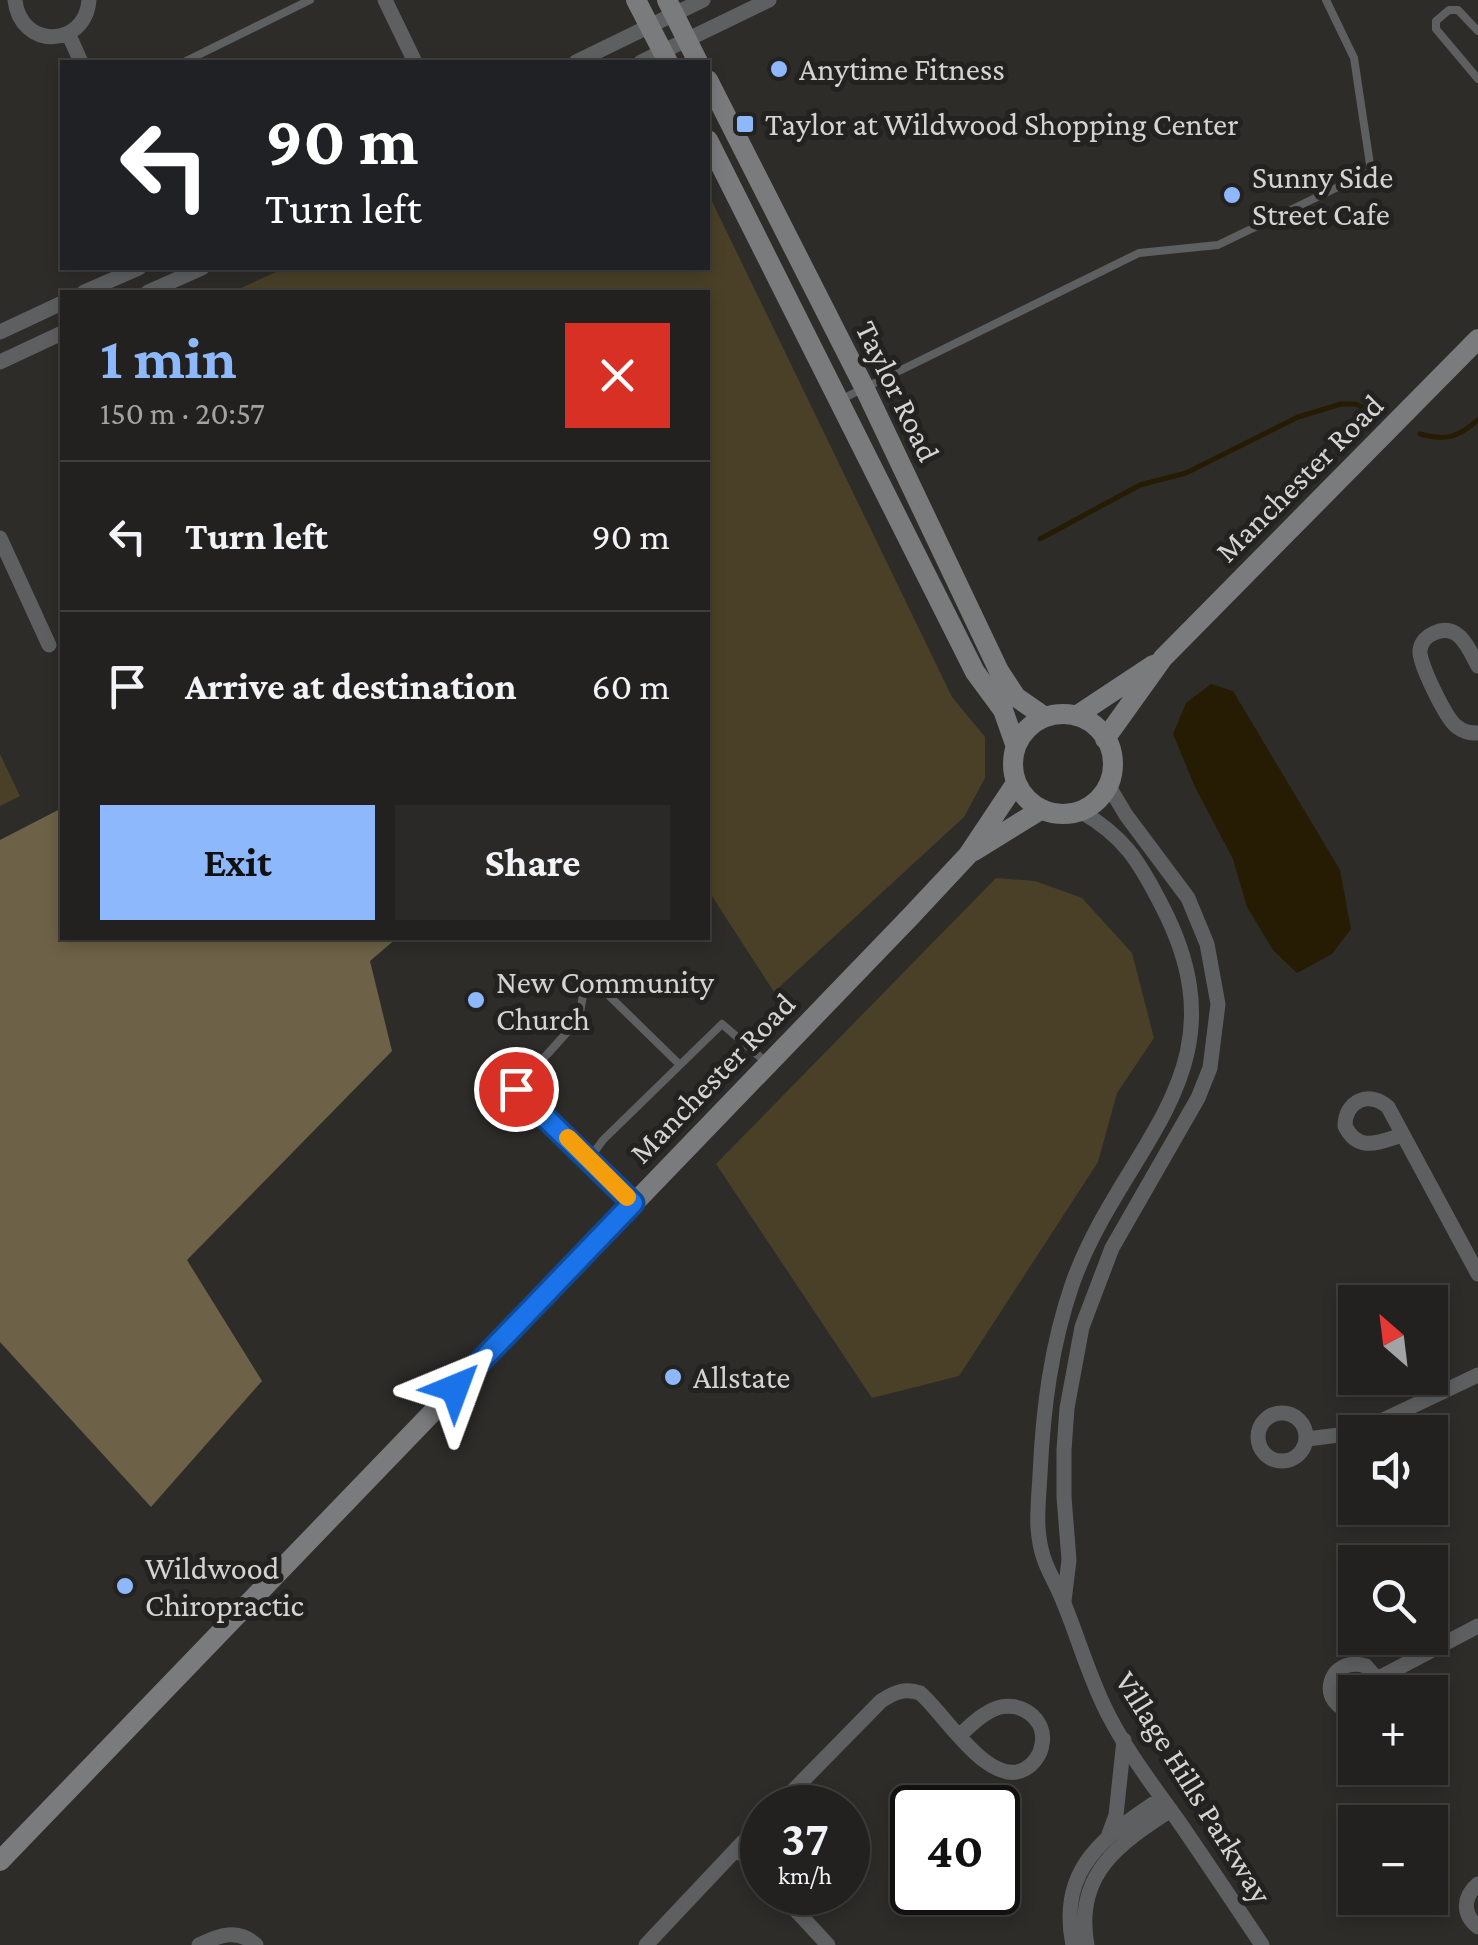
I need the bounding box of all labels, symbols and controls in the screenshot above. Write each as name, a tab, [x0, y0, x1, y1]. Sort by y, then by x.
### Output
place label: Anytime Fitness	[799, 51, 1005, 87]
marker: Anytime Fitness	[768, 58, 790, 80]
icon: left	[100, 100, 230, 230]
text: 90 m	[265, 101, 418, 179]
place label: Taylor at Wildwood Shopping Center	[765, 106, 1239, 142]
marker: Taylor at Wildwood Shopping Center	[734, 113, 756, 135]
place label: Sunny Side Street Cafe	[1252, 159, 1393, 232]
text: Turn left	[265, 183, 422, 233]
marker: Sunny Side Street Cafe	[1221, 184, 1243, 206]
street label: Taylor Road	[848, 315, 948, 467]
button: close	[565, 323, 670, 428]
text: 1 min	[100, 324, 237, 391]
street label: Manchester Road	[1208, 387, 1390, 569]
text: 150 m · 20:57	[100, 395, 265, 431]
icon: left	[100, 509, 155, 564]
text: Turn left	[185, 515, 328, 557]
text: 90 m	[592, 515, 670, 557]
icon: arrive	[100, 659, 155, 714]
text: Arrive at destination	[185, 665, 517, 707]
text: 60 m	[592, 665, 670, 707]
button: Exit	[100, 805, 375, 920]
button: Share	[395, 805, 670, 920]
place label: New Community Church	[496, 964, 714, 1037]
street label: Manchester Road	[622, 985, 802, 1170]
marker: New Community Church	[465, 989, 487, 1011]
pin	[474, 1047, 559, 1132]
icon: arrive	[489, 1062, 544, 1117]
north arrow	[1338, 1285, 1448, 1395]
map controls	[1338, 1285, 1448, 1915]
position arrow	[403, 1336, 507, 1440]
place label: Allstate	[693, 1359, 790, 1395]
marker: Allstate	[662, 1366, 684, 1388]
button: sound	[1338, 1415, 1448, 1525]
button: search	[1338, 1545, 1448, 1655]
place label: Wildwood Chiropractic	[145, 1550, 305, 1623]
marker: Wildwood Chiropractic	[114, 1575, 136, 1597]
street label: Village Hills Parkway	[1108, 1664, 1280, 1910]
button: +	[1338, 1675, 1448, 1785]
speed limit sign: 40	[890, 1785, 1020, 1915]
button: −	[1338, 1805, 1448, 1915]
text: 37	[781, 1810, 829, 1866]
text: km/h	[778, 1862, 832, 1889]

